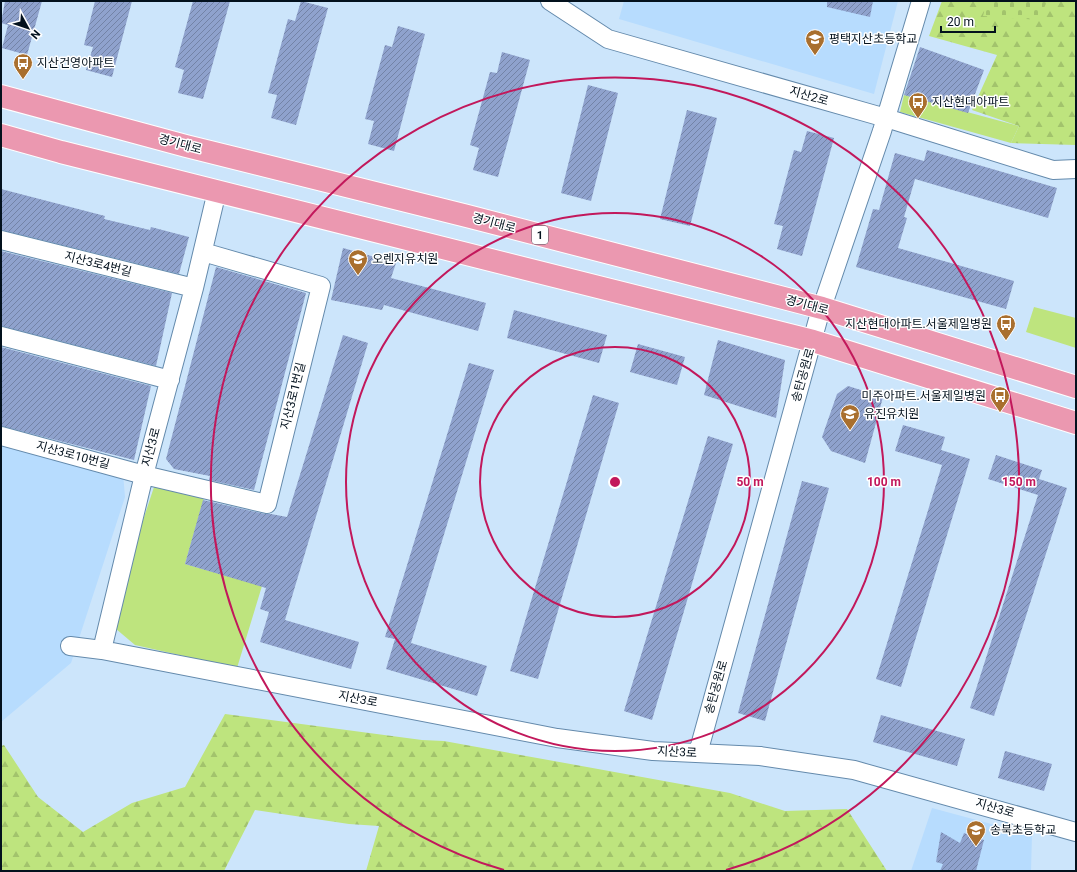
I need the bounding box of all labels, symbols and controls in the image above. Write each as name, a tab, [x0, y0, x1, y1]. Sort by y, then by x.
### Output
north arrow	[8, 8, 48, 48]
scale bar	[941, 8, 995, 34]
text: 20 m	[947, 15, 974, 29]
text: N	[28, 27, 43, 41]
school or university icon: 평택지산초등학교	[804, 28, 826, 56]
place label: 평택지산초등학교	[829, 32, 917, 46]
bus stop icon: 지산건영아파트	[12, 52, 34, 80]
place label: 지산건영아파트	[37, 56, 114, 70]
street label: 지산2로	[788, 84, 830, 108]
bus stop icon: 지산현대아파트	[907, 91, 929, 119]
place label: 지산현대아파트	[932, 95, 1009, 109]
street label: 경기대로	[157, 132, 203, 156]
street label: 경기대로	[471, 211, 517, 235]
road number: 1	[532, 226, 548, 244]
school or university icon: 오렌지유치원	[347, 248, 369, 276]
street label: 지산3로4번길	[63, 249, 133, 279]
place label: 오렌지유치원	[372, 252, 438, 266]
street label: 경기대로	[784, 293, 830, 317]
bus stop icon: 지산현대아파트.서울제일병원	[995, 313, 1017, 341]
place label: 지산현대아파트.서울제일병원	[845, 317, 992, 331]
street label: 송탄공원로	[789, 347, 817, 403]
street label: 지산3로1번길	[278, 361, 308, 431]
bus stop icon: 미주아파트.서울제일병원	[989, 385, 1011, 413]
place label: 미주아파트.서울제일병원	[861, 389, 986, 403]
school or university icon: 유진유치원	[839, 403, 861, 431]
place label: 유진유치원	[864, 407, 919, 421]
street label: 지산3로	[139, 426, 163, 468]
street label: 지산3로10번길	[35, 438, 111, 472]
centre of rings	[608, 475, 622, 489]
text: 50 m	[736, 475, 764, 489]
text: 100 m	[867, 475, 901, 489]
text: 150 m	[1002, 475, 1036, 489]
street label: 송탄공원로	[702, 659, 730, 715]
street label: 지산3로	[337, 688, 379, 710]
street label: 지산3로	[657, 744, 697, 760]
street label: 지산3로	[974, 796, 1016, 820]
school or university icon: 송북초등학교	[965, 819, 987, 847]
place label: 송북초등학교	[990, 823, 1056, 837]

